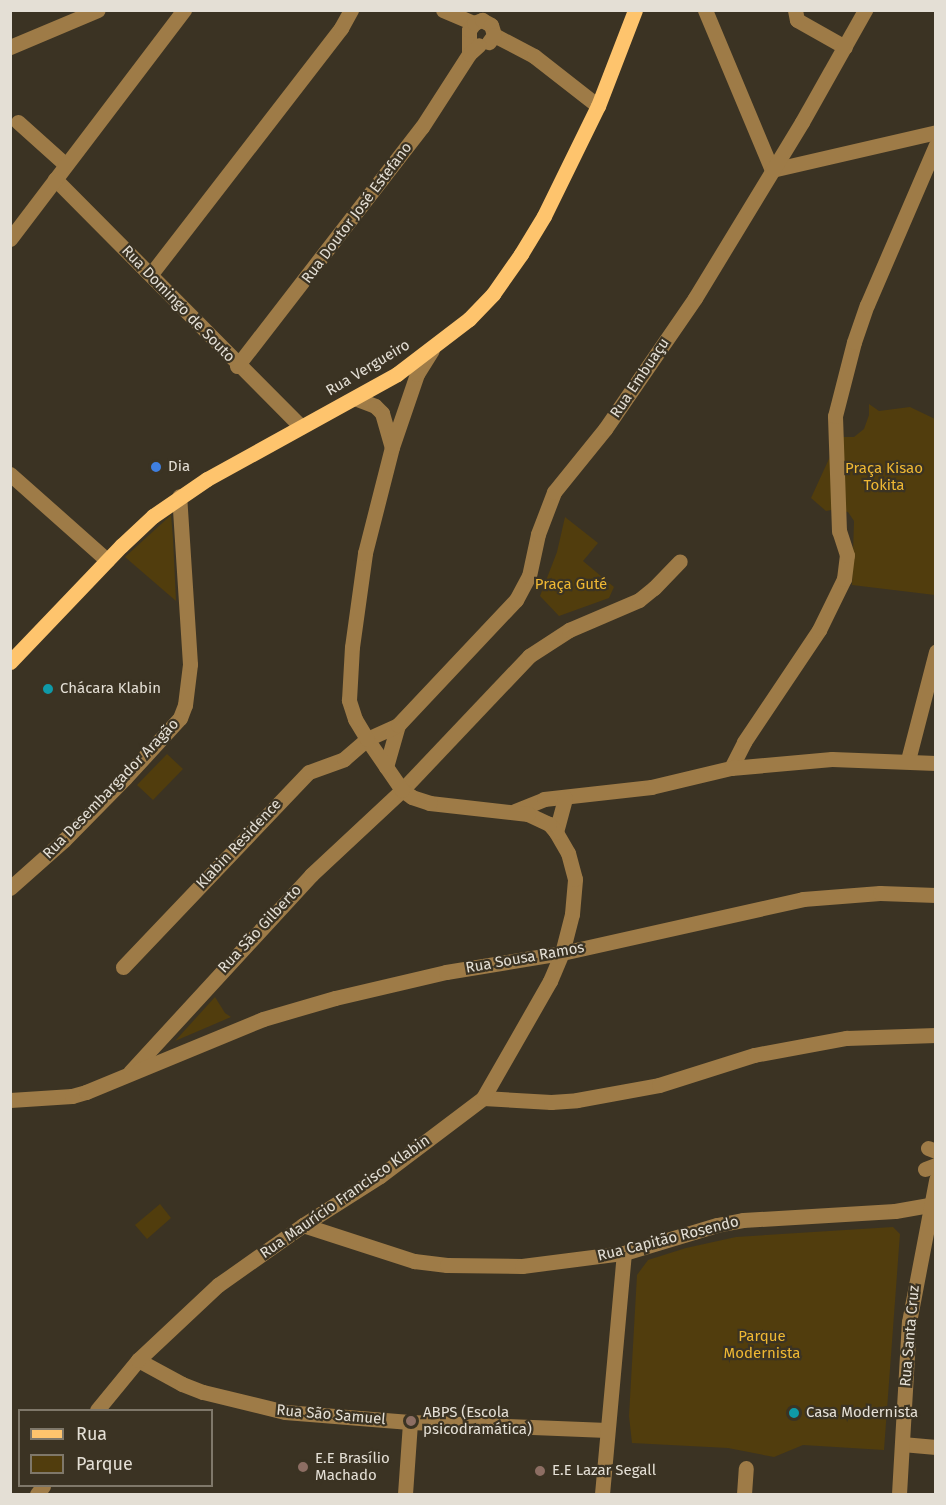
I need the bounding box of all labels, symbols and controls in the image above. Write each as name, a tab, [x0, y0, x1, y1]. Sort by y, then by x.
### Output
street label: Rua Doutor José Estefano	[298, 139, 416, 287]
street label: Rua Domingo de Souto	[118, 242, 238, 366]
street label: Rua Embuaçu	[607, 335, 673, 421]
street label: Rua Vergueiro	[323, 336, 413, 400]
place label: Dia	[168, 458, 190, 476]
park label: Praça Kisao Tokita	[845, 459, 923, 494]
marker: Dia	[149, 460, 163, 474]
park label: Praça Guté	[535, 576, 607, 594]
place label: Chácara Klabin	[60, 680, 161, 698]
marker: Chácara Klabin	[41, 682, 55, 696]
street label: Rua Desembargador Aragão	[39, 715, 183, 863]
street label: Klabin Residence	[193, 795, 285, 893]
street label: Rua São Gilberto	[215, 881, 305, 977]
street label: Rua Sousa Ramos	[464, 939, 586, 977]
street label: Rua Maurício Francisco Klabin	[257, 1131, 433, 1263]
street label: Rua Capitão Rosendo	[595, 1213, 741, 1265]
street label: Rua Santa Cruz	[897, 1285, 923, 1387]
park label: Parque Modernista	[724, 1327, 800, 1362]
street label: Rua São Samuel	[276, 1401, 386, 1429]
place label: ABPS (Escola psicodramática)	[423, 1403, 532, 1438]
place label: Casa Modernista	[806, 1404, 918, 1422]
marker: Casa Modernista	[787, 1406, 801, 1420]
legend	[18, 1409, 213, 1487]
marker: ABPS (Escola psicodramática)	[404, 1414, 418, 1428]
text: Rua	[76, 1423, 107, 1445]
place label: E.E Brasílio Machado	[315, 1449, 390, 1484]
text: Parque	[76, 1453, 133, 1475]
marker: E.E Brasílio Machado	[296, 1460, 310, 1474]
place label: E.E Lazar Segall	[552, 1462, 656, 1480]
marker: E.E Lazar Segall	[533, 1464, 547, 1478]

